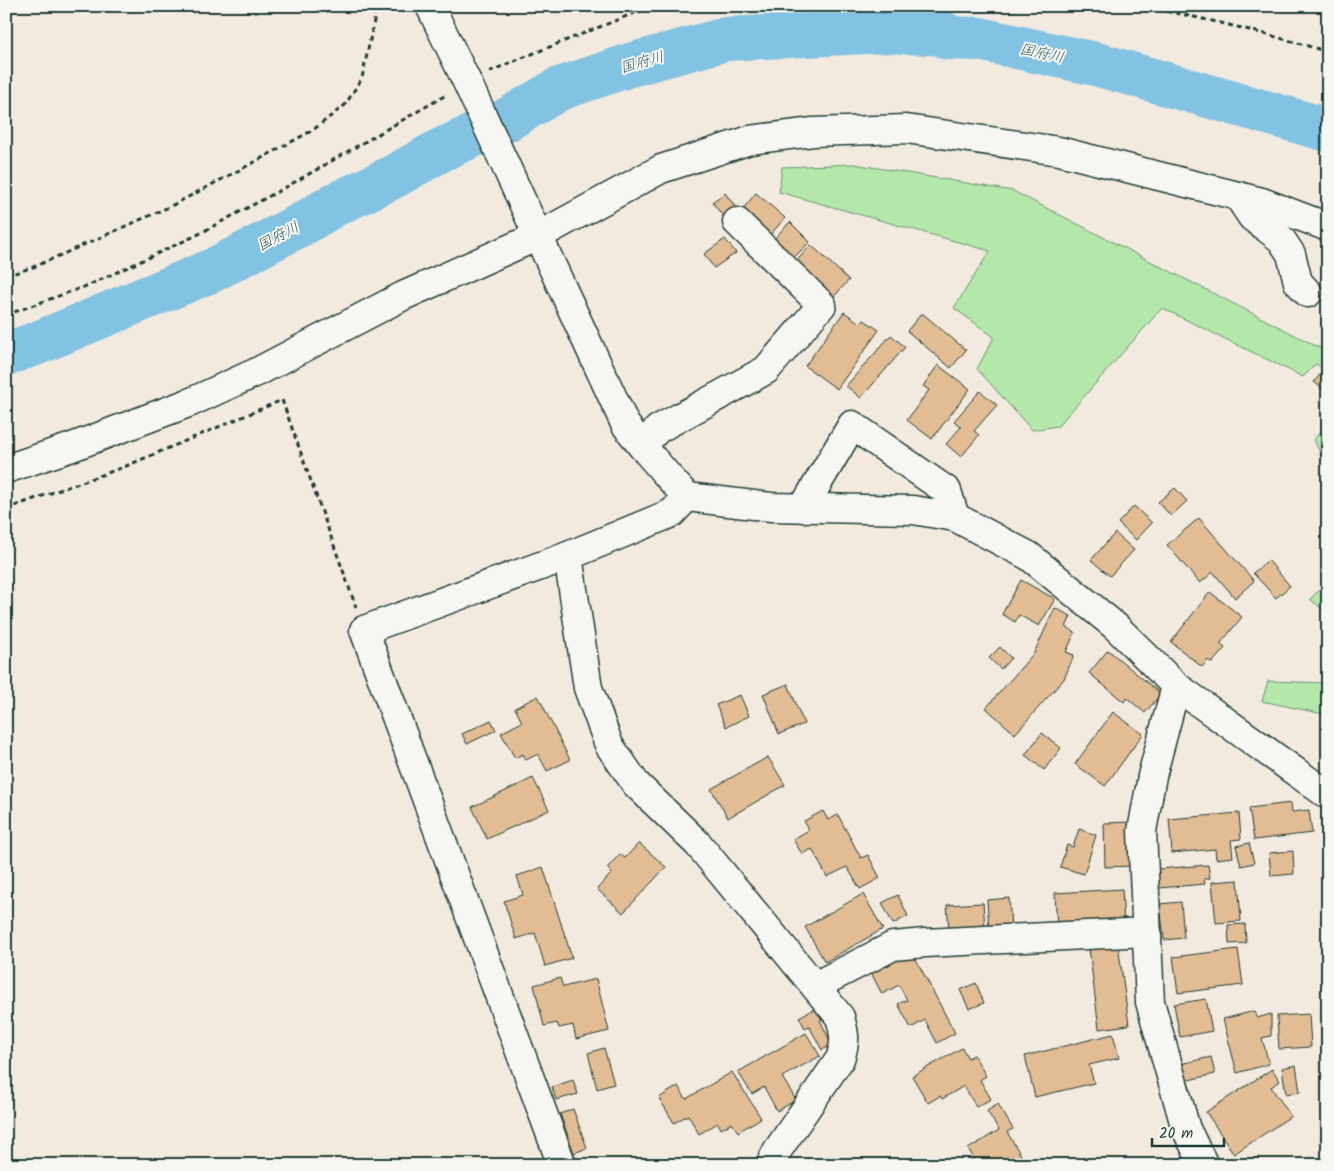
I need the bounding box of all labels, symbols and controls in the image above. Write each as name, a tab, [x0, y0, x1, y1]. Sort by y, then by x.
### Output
water label: 国府川	[1017, 38, 1066, 70]
water label: 国府川	[617, 45, 667, 81]
water label: 国府川	[253, 216, 304, 258]
scale bar	[1152, 1116, 1224, 1148]
text: 20 m	[1159, 1122, 1193, 1146]

